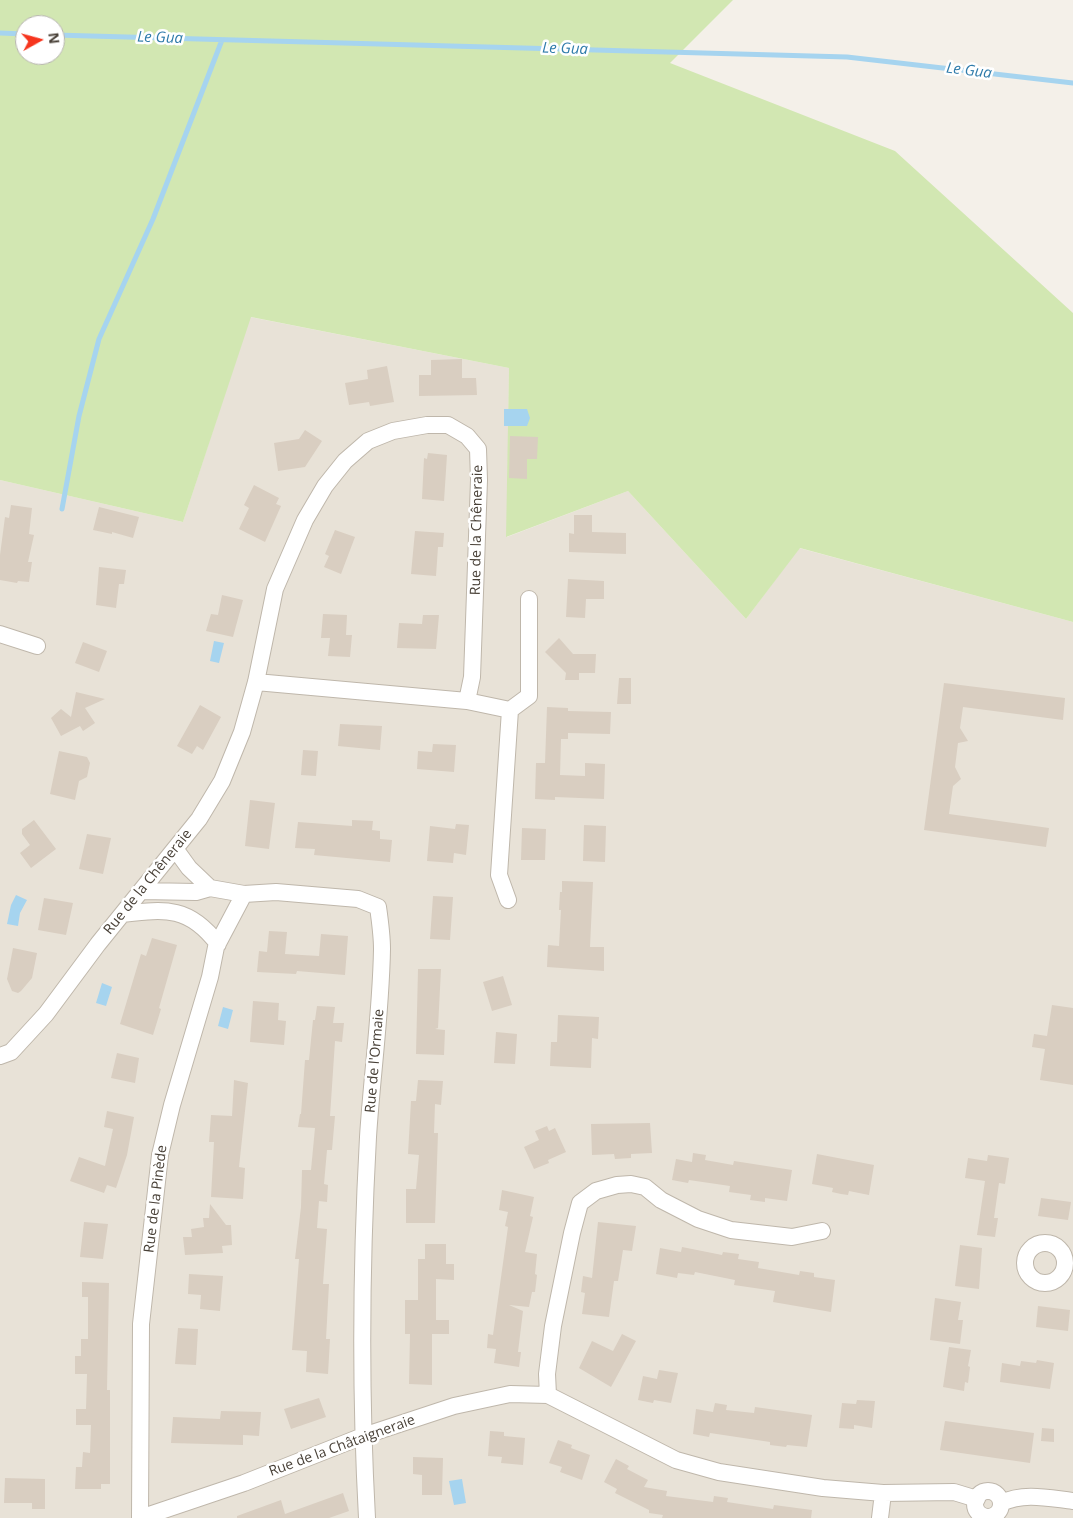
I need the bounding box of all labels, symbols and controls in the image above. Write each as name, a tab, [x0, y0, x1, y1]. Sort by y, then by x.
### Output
north arrow	[15, 15, 65, 65]
water label: Le Gua	[137, 28, 183, 48]
text: N	[44, 31, 65, 45]
water label: Le Gua	[542, 39, 588, 59]
water label: Le Gua	[945, 59, 993, 83]
street label: Rue de la Chêneraie	[467, 465, 487, 595]
street label: Rue de la Chêneraie	[100, 826, 196, 938]
street label: Rue de l'Ormaie	[362, 1008, 388, 1114]
street label: Rue de la Pinède	[141, 1144, 171, 1254]
street label: Rue de la Châtaigneraie	[267, 1412, 417, 1480]

